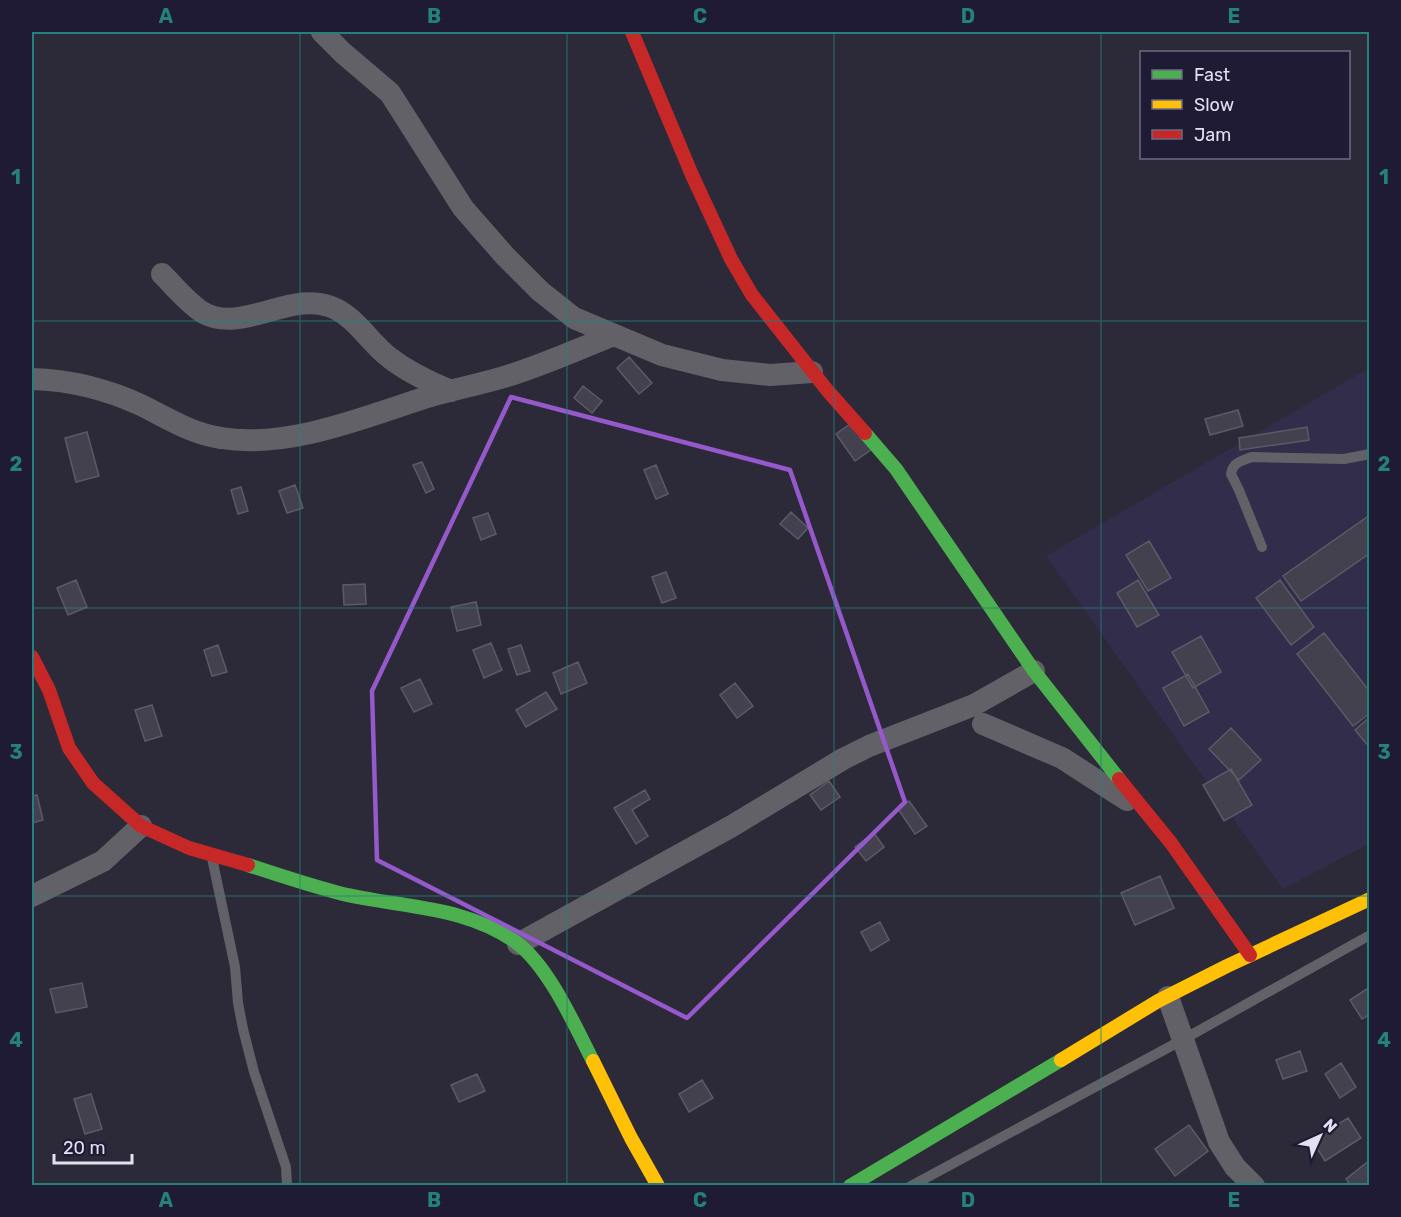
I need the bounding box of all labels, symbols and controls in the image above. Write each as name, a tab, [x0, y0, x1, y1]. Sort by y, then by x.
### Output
text: A	[159, 4, 174, 28]
text: B	[427, 4, 441, 28]
text: C	[693, 4, 707, 28]
text: D	[961, 4, 975, 28]
text: E	[1228, 4, 1240, 28]
legend	[1140, 51, 1350, 159]
text: Fast	[1194, 64, 1230, 86]
text: Slow	[1194, 94, 1234, 116]
text: Jam	[1194, 124, 1231, 146]
text: 1	[11, 165, 21, 189]
text: 1	[1379, 165, 1389, 189]
text: 2	[10, 452, 23, 476]
text: 2	[1378, 452, 1391, 476]
text: 3	[9, 740, 23, 764]
text: 3	[1377, 740, 1391, 764]
text: 4	[9, 1028, 23, 1052]
text: 4	[1377, 1028, 1391, 1052]
north arrow	[1290, 1106, 1350, 1166]
text: N	[1319, 1115, 1341, 1137]
scale bar	[54, 1127, 132, 1165]
text: 20 m	[63, 1137, 105, 1159]
text: A	[159, 1188, 174, 1212]
text: B	[427, 1188, 441, 1212]
text: C	[693, 1188, 707, 1212]
text: D	[961, 1188, 975, 1212]
text: E	[1228, 1188, 1240, 1212]

